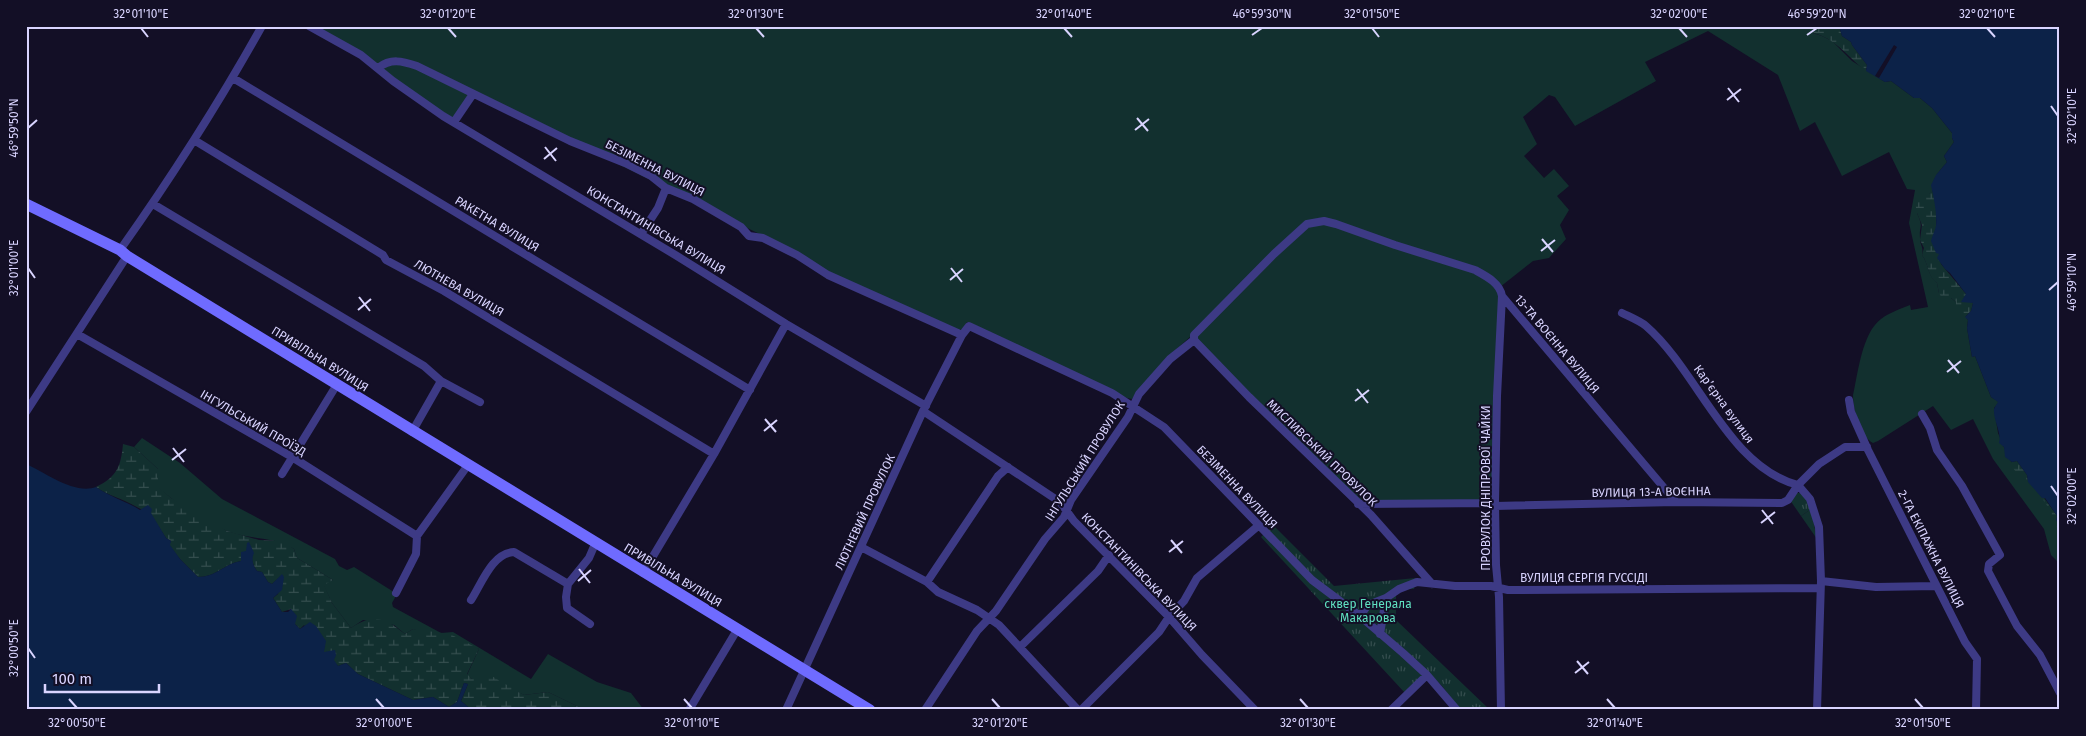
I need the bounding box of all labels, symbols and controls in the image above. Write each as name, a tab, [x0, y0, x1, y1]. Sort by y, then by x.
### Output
text: 32°01'10"E	[113, 7, 169, 21]
text: 32°01'20"E	[420, 7, 476, 21]
text: 32°01'30"E	[728, 7, 784, 21]
text: 32°01'40"E	[1036, 7, 1092, 21]
text: 46°59'30"N	[1232, 7, 1292, 21]
text: 32°01'50"E	[1344, 7, 1400, 21]
text: 32°02'00"E	[1650, 7, 1708, 21]
text: 46°59'20"N	[1787, 7, 1847, 21]
text: 32°02'10"E	[1959, 7, 2015, 21]
text: 32°02'10"E	[2065, 88, 2079, 144]
text: 46°59'50"N	[7, 98, 21, 158]
street label: БЕЗІМЕННА ВУЛИЦЯ	[603, 137, 707, 199]
street label: КОНСТАНТИНІВСЬКА ВУЛИЦЯ	[584, 183, 728, 277]
street label: РАКЕТНА ВУЛИЦЯ	[452, 193, 542, 255]
text: 32°01'00"E	[7, 240, 21, 296]
text: 46°59'10"N	[2065, 253, 2079, 311]
street label: ЛЮТНЕВА ВУЛИЦЯ	[412, 257, 506, 319]
street label: 13-ТА ВОЄННА ВУЛИЦЯ	[1512, 292, 1602, 396]
street label: ПРИВІЛЬНА ВУЛИЦЯ	[269, 323, 371, 395]
street label: Карʼєрна вулиця	[1691, 362, 1757, 446]
street label: ІНГУЛЬСЬКИЙ ПРОЇЗД	[198, 386, 309, 459]
street label: МИСЛИВСЬКИЙ ПРОВУЛОК	[1264, 396, 1381, 509]
street label: ІНГУЛЬСЬКИЙ ПРОВУЛОК	[1041, 398, 1128, 524]
street label: ПРОВУЛОК ДНІПРОВОЇ ЧАЙКИ	[1478, 405, 1493, 571]
street label: БЕЗІМЕННА ВУЛИЦЯ	[1194, 443, 1280, 531]
street label: ЛЮТНЕВИЙ ПРОВУЛОК	[831, 452, 898, 572]
text: 32°02'00"E	[2065, 467, 2079, 525]
street label: ВУЛИЦЯ 13-А ВОЄННА	[1591, 484, 1711, 500]
street label: 2-ГА ЕКІПАЖНА ВУЛИЦЯ	[1895, 488, 1967, 610]
street label: КОНСТАНТИНІВСЬКА ВУЛИЦЯ	[1079, 510, 1199, 634]
street label: ПРИВІЛЬНА ВУЛИЦЯ	[622, 540, 724, 610]
street label: ВУЛИЦЯ СЕРГІЯ ГУССІДІ	[1520, 571, 1648, 585]
park label: сквер Генерала Макарова	[1324, 597, 1412, 625]
text: 32°00'50"E	[7, 619, 21, 677]
scale bar	[45, 661, 159, 693]
text: 100 m	[52, 670, 92, 688]
text: 32°00'50"E	[48, 716, 106, 730]
text: 32°01'00"E	[356, 716, 412, 730]
text: 32°01'10"E	[664, 716, 720, 730]
text: 32°01'20"E	[972, 716, 1028, 730]
text: 32°01'30"E	[1280, 716, 1336, 730]
text: 32°01'40"E	[1587, 716, 1643, 730]
text: 32°01'50"E	[1895, 716, 1951, 730]

